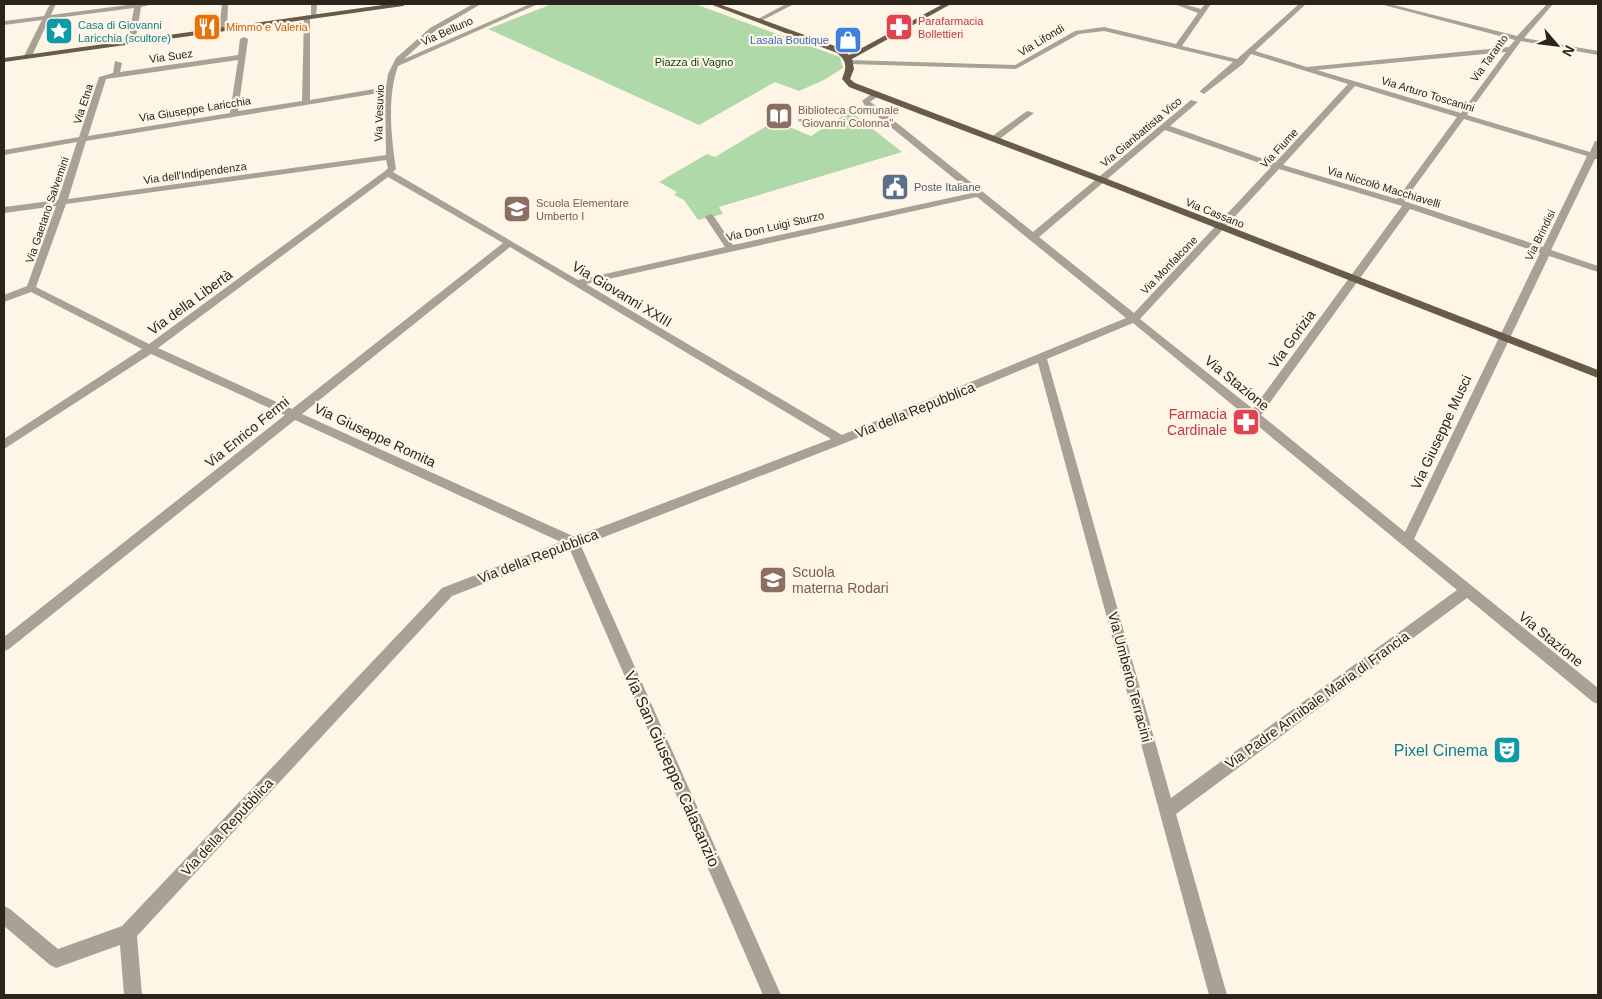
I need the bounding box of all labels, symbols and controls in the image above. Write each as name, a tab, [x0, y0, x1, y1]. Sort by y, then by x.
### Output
restaurant icon: Mimmo e Valeria	[192, 12, 222, 42]
pharmacy icon: Parafarmacia Bollettieri	[884, 12, 914, 42]
street label: Via Belluno	[419, 14, 475, 48]
place label: Parafarmacia Bollettieri	[918, 15, 984, 40]
place icon: Casa di Giovanni Laricchia (scultore)	[44, 16, 74, 46]
place label: Casa di Giovanni Laricchia (scultore)	[78, 19, 171, 44]
north arrow	[1532, 20, 1582, 70]
place label: Mimmo e Valeria	[226, 21, 309, 33]
street label: Via Lifondi	[1016, 22, 1066, 58]
shop icon: Lasala Boutique	[833, 25, 863, 55]
street label: Via Taranto	[1468, 32, 1510, 84]
place label: Lasala Boutique	[750, 34, 829, 46]
text: N	[1559, 43, 1578, 59]
street label: Via Suez	[148, 47, 194, 65]
park label: Piazza di Vagno	[655, 56, 733, 68]
street label: Via Arturo Toscanini	[1380, 74, 1476, 114]
street label: Via Etna	[71, 82, 95, 126]
street label: Via Vesuvio	[372, 84, 386, 142]
street label: Via Giuseppe Laricchia	[138, 94, 253, 124]
street label: Via Gianbattista Vico	[1098, 95, 1184, 169]
library icon: Biblioteca Comunale "Giovanni Colonna"	[764, 101, 794, 131]
place label: Biblioteca Comunale "Giovanni Colonna"	[798, 104, 899, 129]
street label: Via Fiume	[1258, 126, 1300, 170]
street label: Via Gaetano Salvemini	[23, 155, 71, 265]
street label: Via dell'Indipendenza	[143, 160, 248, 186]
street label: Via Niccolò Macchiavelli	[1326, 164, 1442, 210]
public building icon: Poste Italiane	[880, 172, 910, 202]
place label: Poste Italiane	[914, 181, 981, 193]
school or university icon: Scuola Elementare Umberto I	[502, 194, 532, 224]
street label: Via Cassano	[1184, 196, 1246, 230]
place label: Scuola Elementare Umberto I	[536, 197, 629, 222]
street label: Via Brindisi	[1523, 208, 1557, 262]
street label: Via Don Luigi Sturzo	[725, 209, 825, 243]
street label: Via Monfalcone	[1138, 234, 1200, 296]
street label: Via Giovanni XXIII	[569, 258, 675, 330]
street label: Via della Libertà	[145, 266, 235, 338]
street label: Via Gorizia	[1265, 307, 1319, 371]
street label: Via Stazione	[1202, 352, 1273, 414]
street label: Via Giuseppe Musci	[1407, 372, 1475, 492]
street label: Via della Repubblica	[853, 379, 977, 441]
street label: Via Enrico Fermi	[202, 393, 292, 471]
street label: Via Giuseppe Romita	[312, 400, 438, 470]
place label: Farmacia Cardinale	[1167, 406, 1227, 438]
pharmacy icon: Farmacia Cardinale	[1231, 407, 1261, 437]
street label: Via della Repubblica	[476, 526, 601, 586]
place label: Scuola materna Rodari	[792, 564, 889, 596]
school or university icon: Scuola materna Rodari	[758, 565, 788, 595]
street label: Via Stazione	[1516, 608, 1587, 670]
street label: Via Umberto Terracini	[1105, 610, 1155, 744]
street label: Via Padre Annibale Maria di Francia	[1222, 628, 1412, 772]
street label: Via San Giuseppe Calasanzio	[621, 669, 723, 870]
theatre icon: Pixel Cinema	[1492, 735, 1522, 765]
place label: Pixel Cinema	[1394, 742, 1488, 759]
street label: Via della Repubblica	[178, 775, 276, 879]

